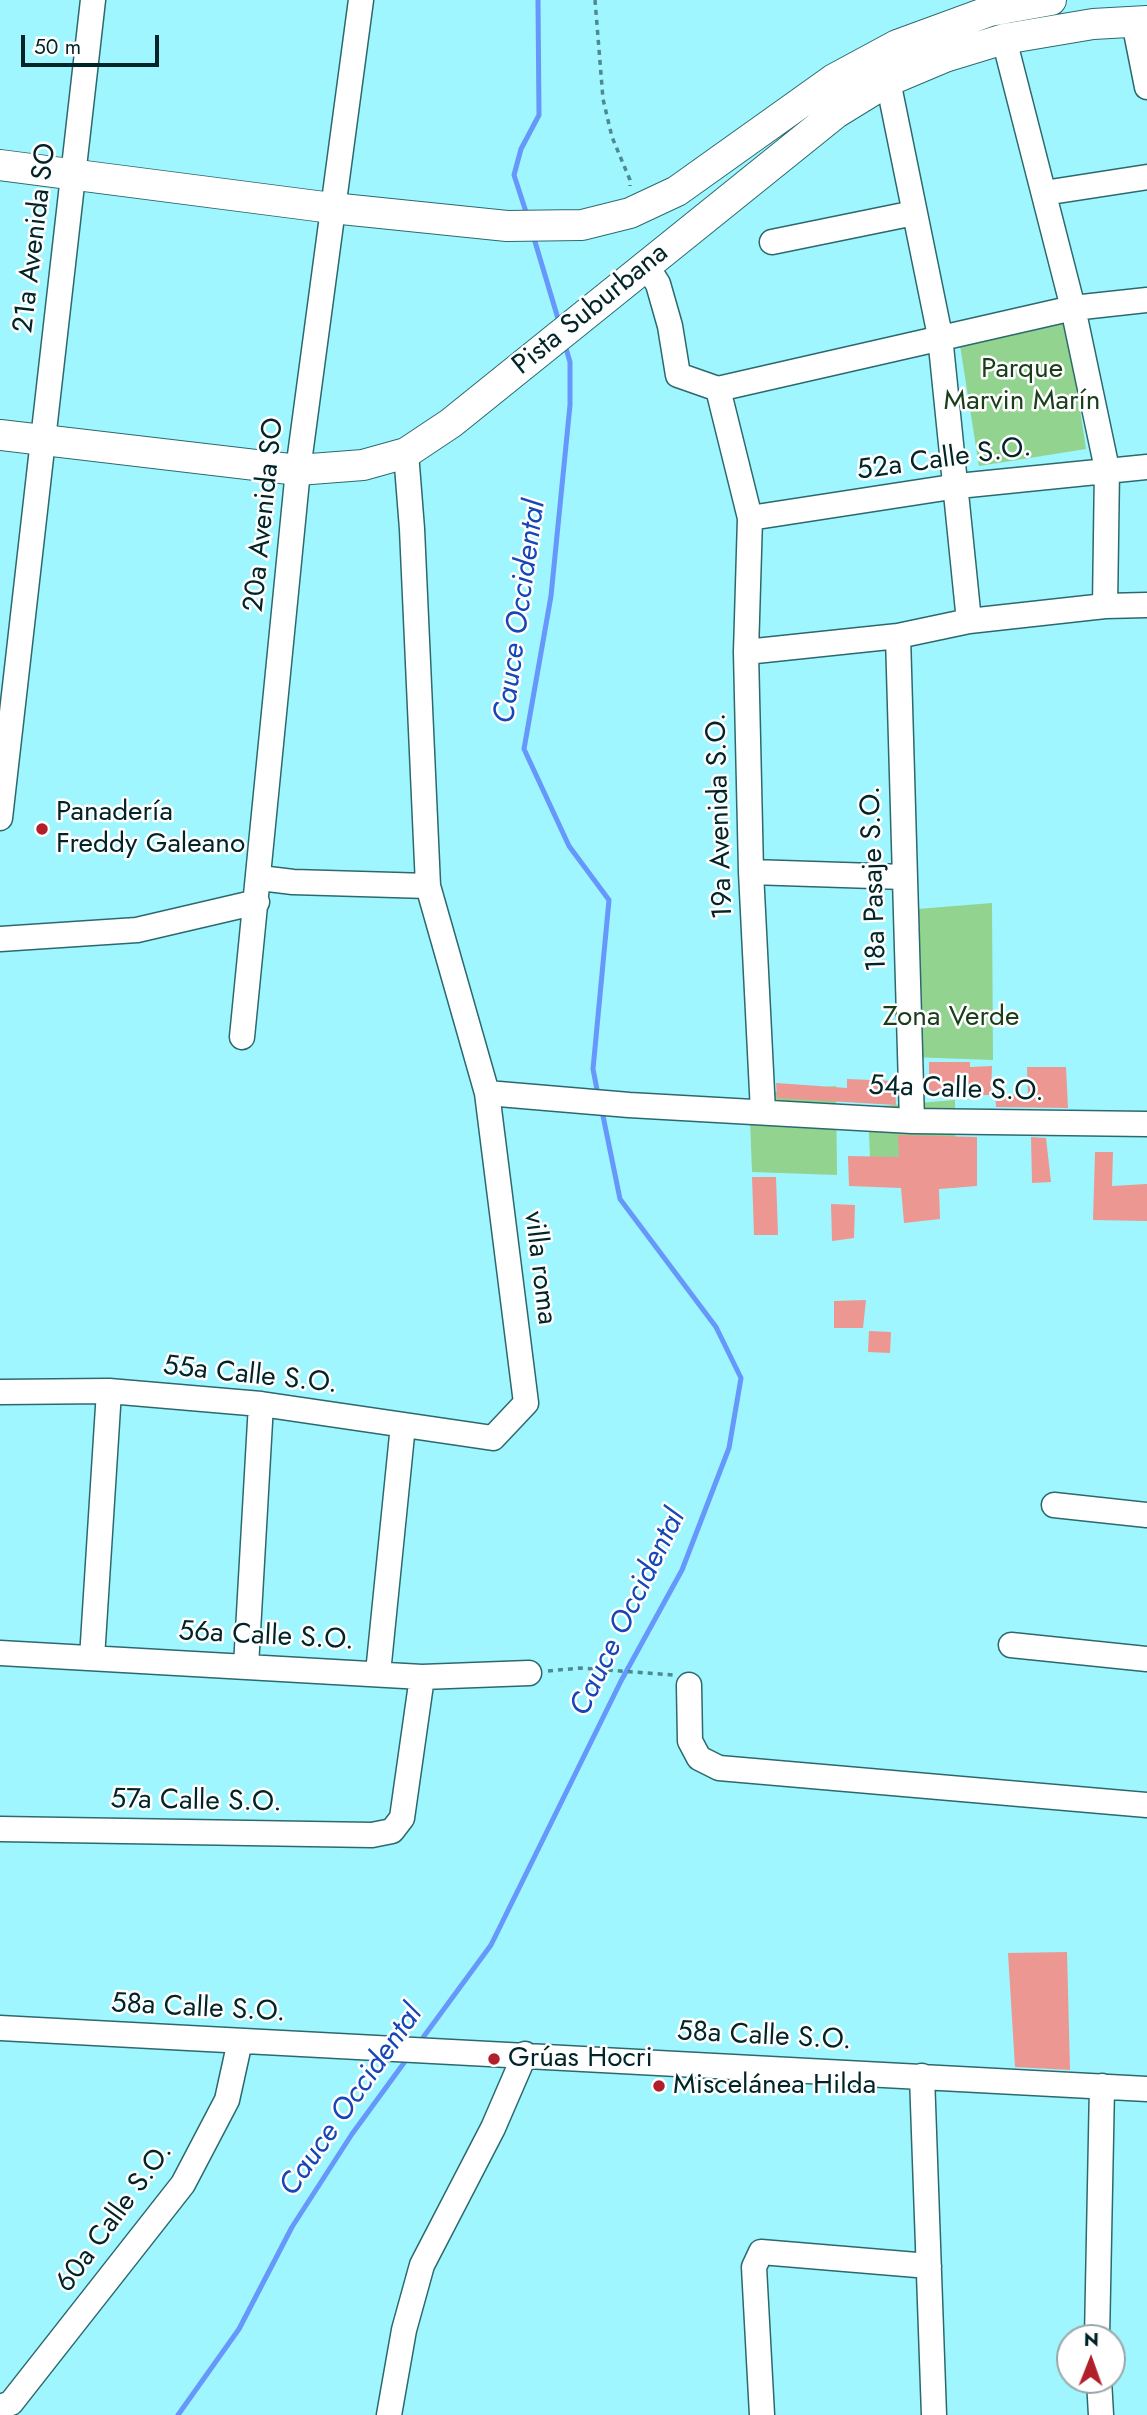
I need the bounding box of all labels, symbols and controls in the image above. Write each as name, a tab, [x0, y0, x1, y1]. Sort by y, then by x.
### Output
scale bar	[24, 21, 163, 65]
text: 50 m	[34, 32, 81, 62]
street label: 21a Avenida SO	[8, 141, 64, 335]
street label: Pista Suburbana	[506, 237, 676, 383]
park label: Parque Marvin Marín	[943, 353, 1101, 419]
street label: 20a Avenida SO	[238, 416, 292, 614]
street label: 52a Calle S.O.	[855, 431, 1033, 489]
water label: Cauce Occidental	[487, 498, 555, 726]
street label: 19a Avenida S.O.	[701, 712, 741, 920]
street label: 18a Pasaje S.O.	[855, 786, 895, 972]
place label: Panadería Freddy Galeano	[56, 796, 245, 862]
marker: Panadería Freddy Galeano	[34, 821, 50, 837]
park label: Zona Verde	[883, 1001, 1019, 1035]
street label: 54a Calle S.O.	[868, 1070, 1044, 1110]
street label: villa roma	[515, 1209, 563, 1327]
street label: 55a Calle S.O.	[161, 1350, 339, 1402]
water label: Cauce Occidental	[563, 1504, 695, 1722]
street label: 56a Calle S.O.	[177, 1616, 355, 1658]
street label: 57a Calle S.O.	[110, 1784, 282, 1820]
street label: 58a Calle S.O.	[110, 1988, 286, 2030]
water label: Cauce Occidental	[273, 1998, 431, 2204]
street label: 58a Calle S.O.	[676, 2016, 852, 2058]
place label: Grúas Hocri	[508, 2042, 653, 2076]
marker: Grúas Hocri	[486, 2051, 502, 2067]
place label: Miscelánea Hilda	[673, 2069, 876, 2103]
marker: Miscelánea Hilda	[651, 2078, 667, 2094]
street label: 60a Calle S.O.	[50, 2137, 180, 2299]
north arrow	[1056, 2324, 1126, 2394]
text: N	[1084, 2326, 1099, 2353]

